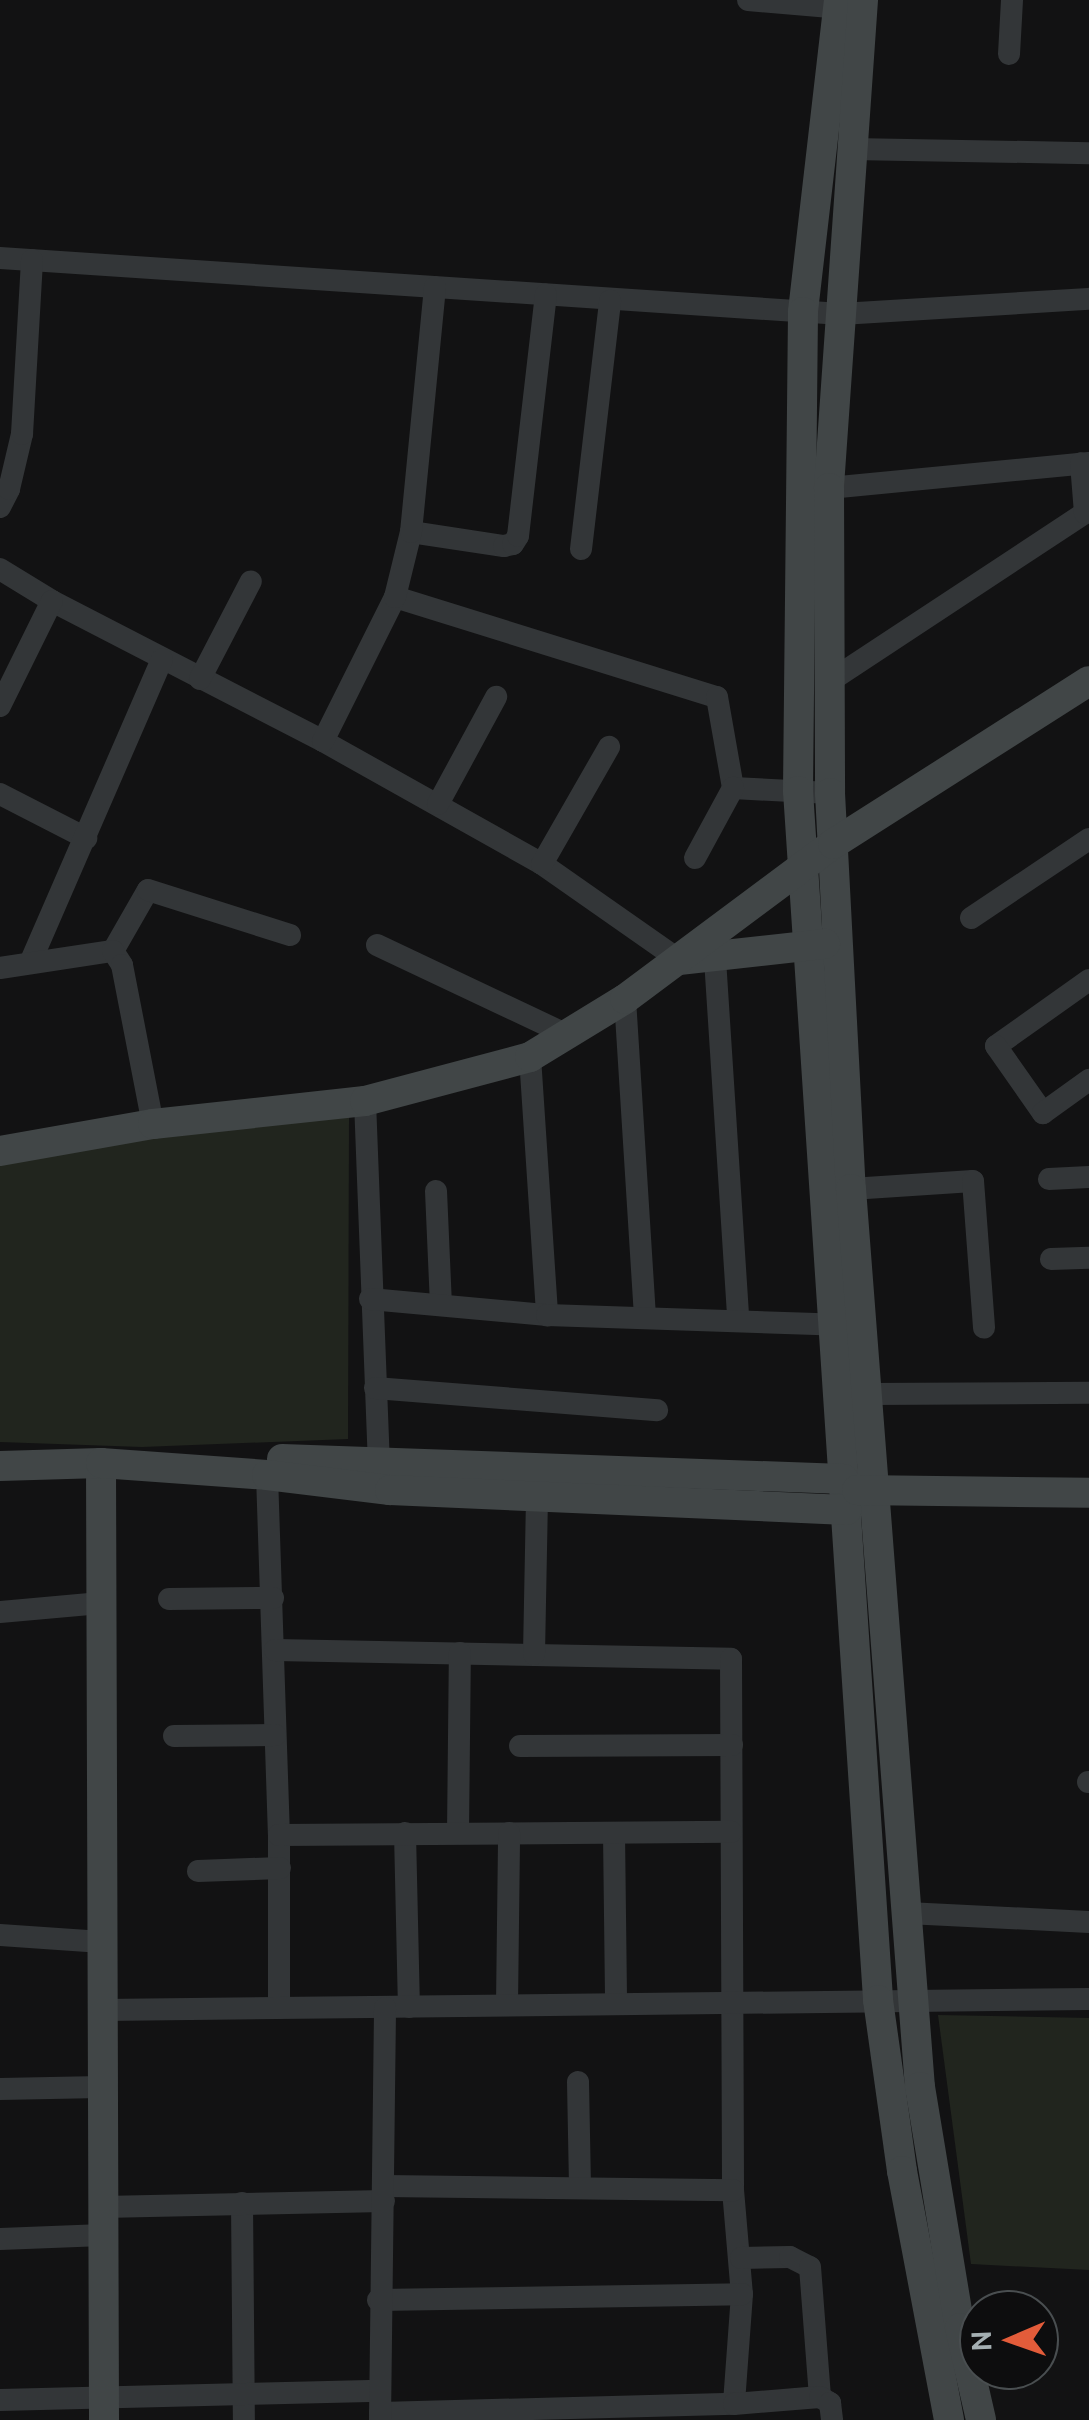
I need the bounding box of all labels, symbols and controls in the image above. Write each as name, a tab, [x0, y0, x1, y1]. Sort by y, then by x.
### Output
north arrow	[959, 2290, 1059, 2390]
text: N	[965, 2330, 996, 2352]

